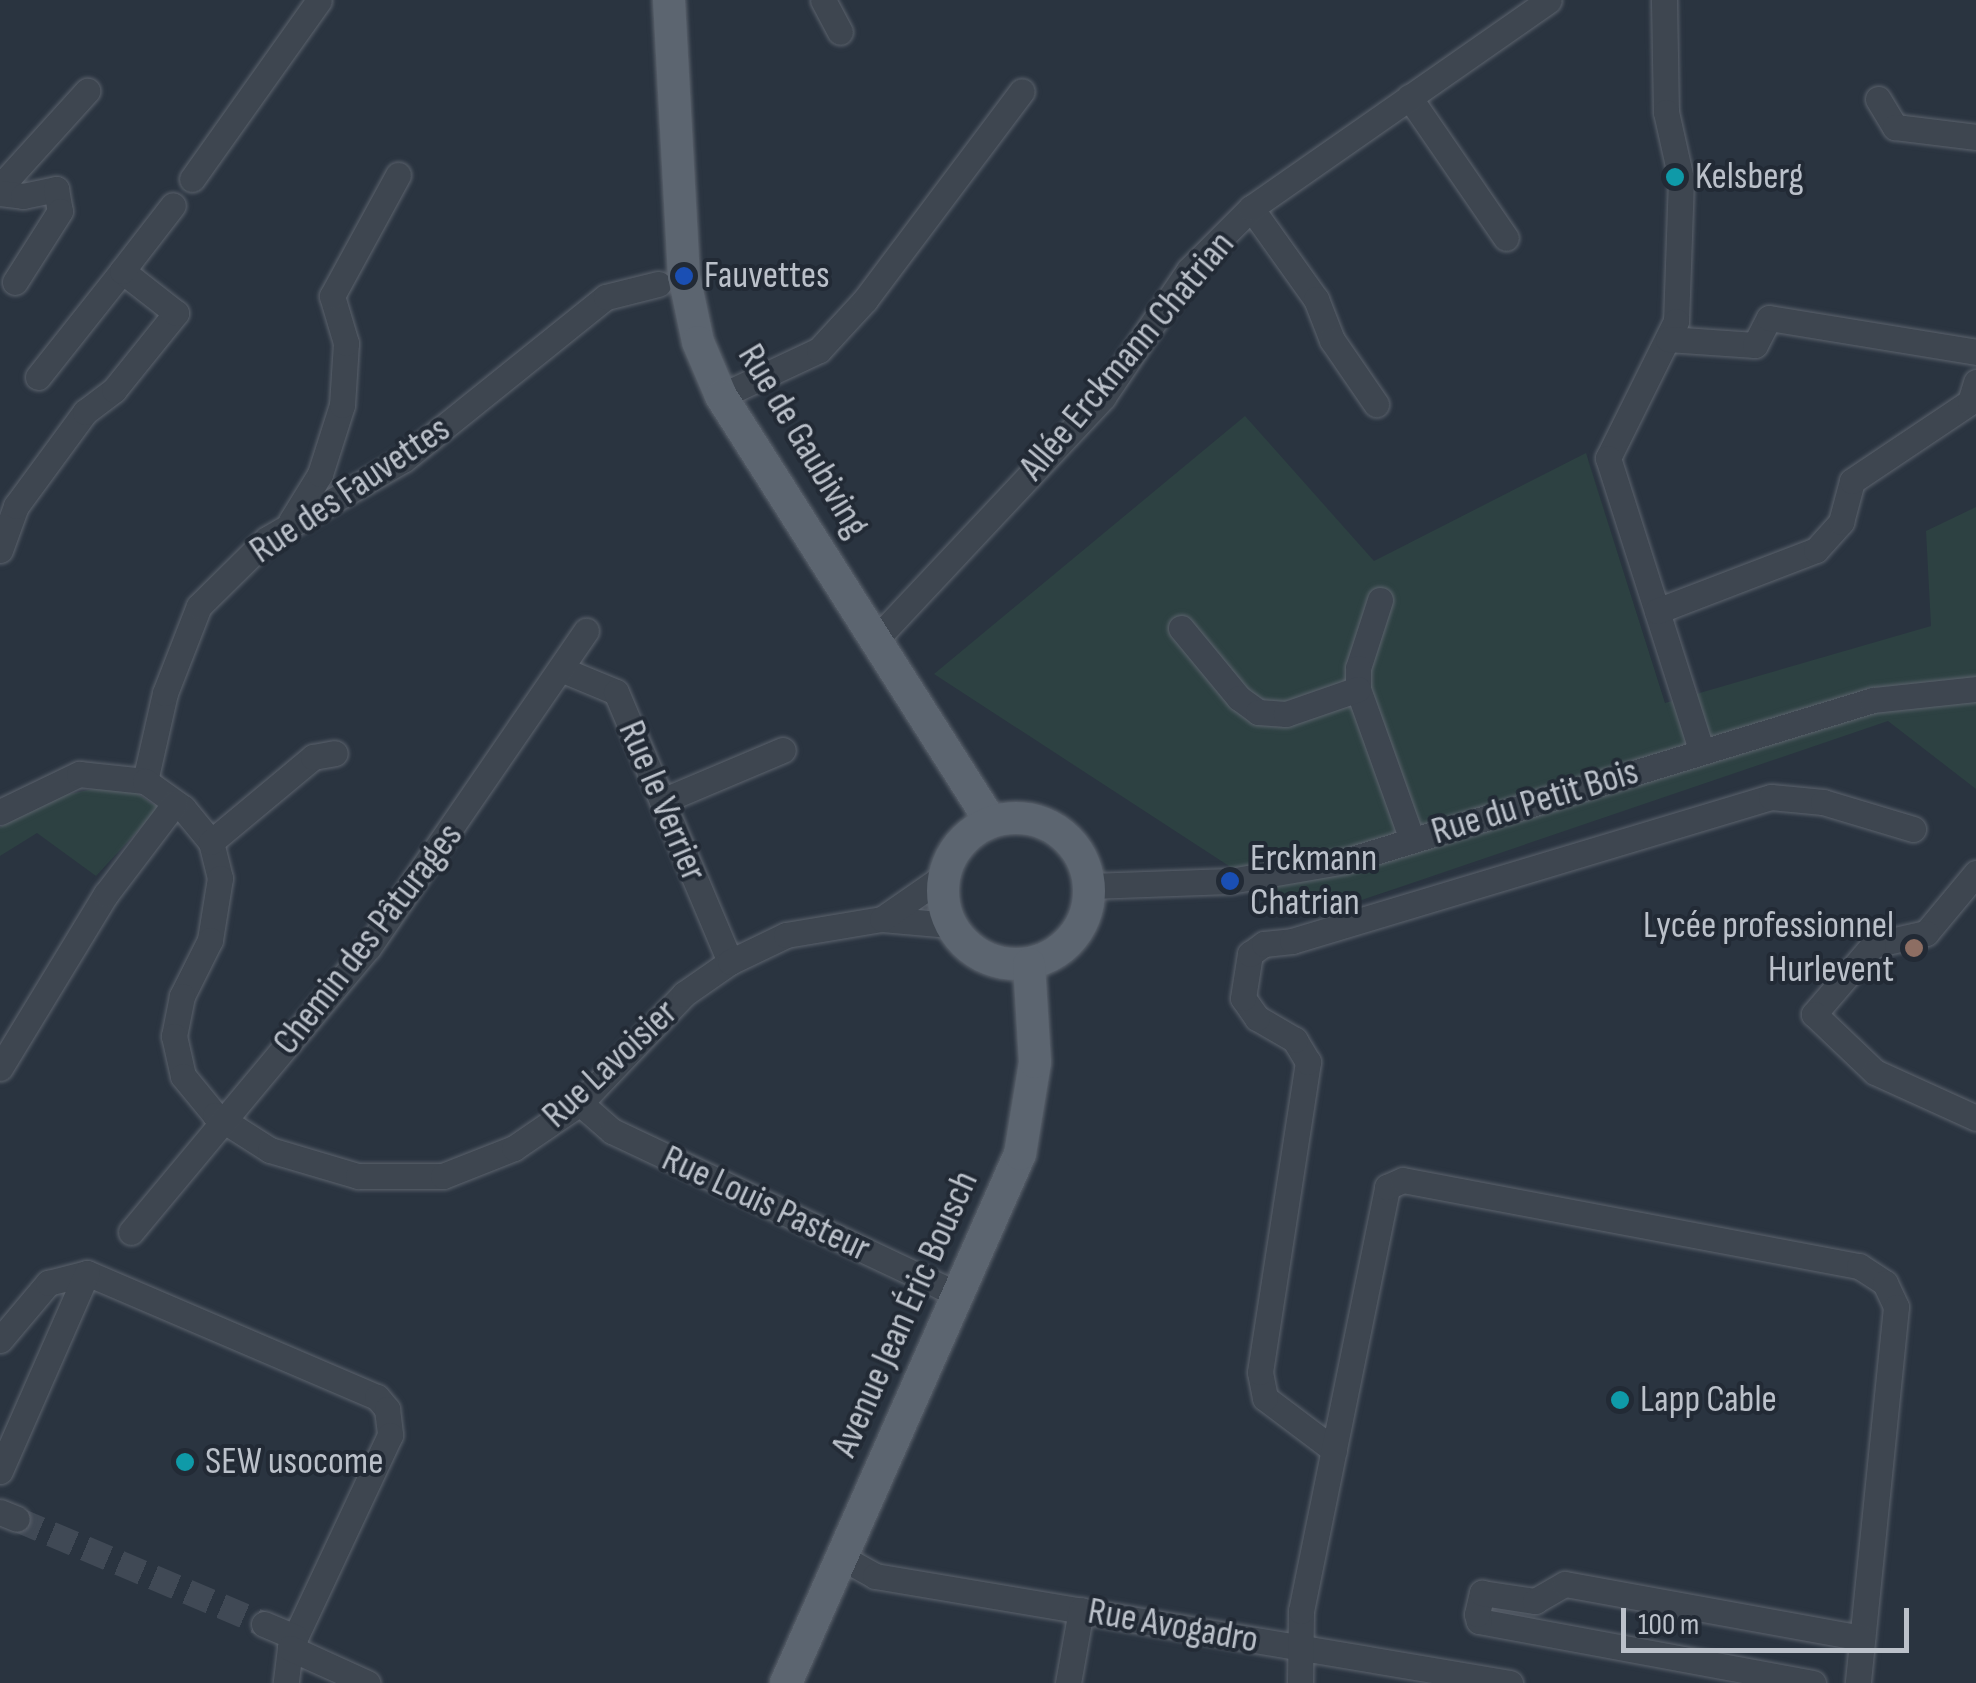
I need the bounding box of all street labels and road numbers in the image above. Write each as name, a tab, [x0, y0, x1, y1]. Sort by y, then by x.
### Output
street label: Allée Erckmann Chatrian	[1010, 222, 1244, 490]
street label: Rue de Gaubiving	[728, 336, 878, 546]
street label: Rue des Fauvettes	[241, 406, 459, 574]
street label: Rue le Verrier	[608, 714, 716, 888]
street label: Rue du Petit Bois	[1426, 749, 1644, 855]
street label: Chemin des Pâturages	[264, 814, 472, 1064]
street label: Rue Lavoisier	[533, 990, 687, 1138]
street label: Rue Louis Pasteur	[655, 1136, 877, 1272]
street label: Avenue Jean Éric Bousch	[822, 1164, 988, 1464]
street label: Rue Avogadro	[1084, 1589, 1262, 1663]

